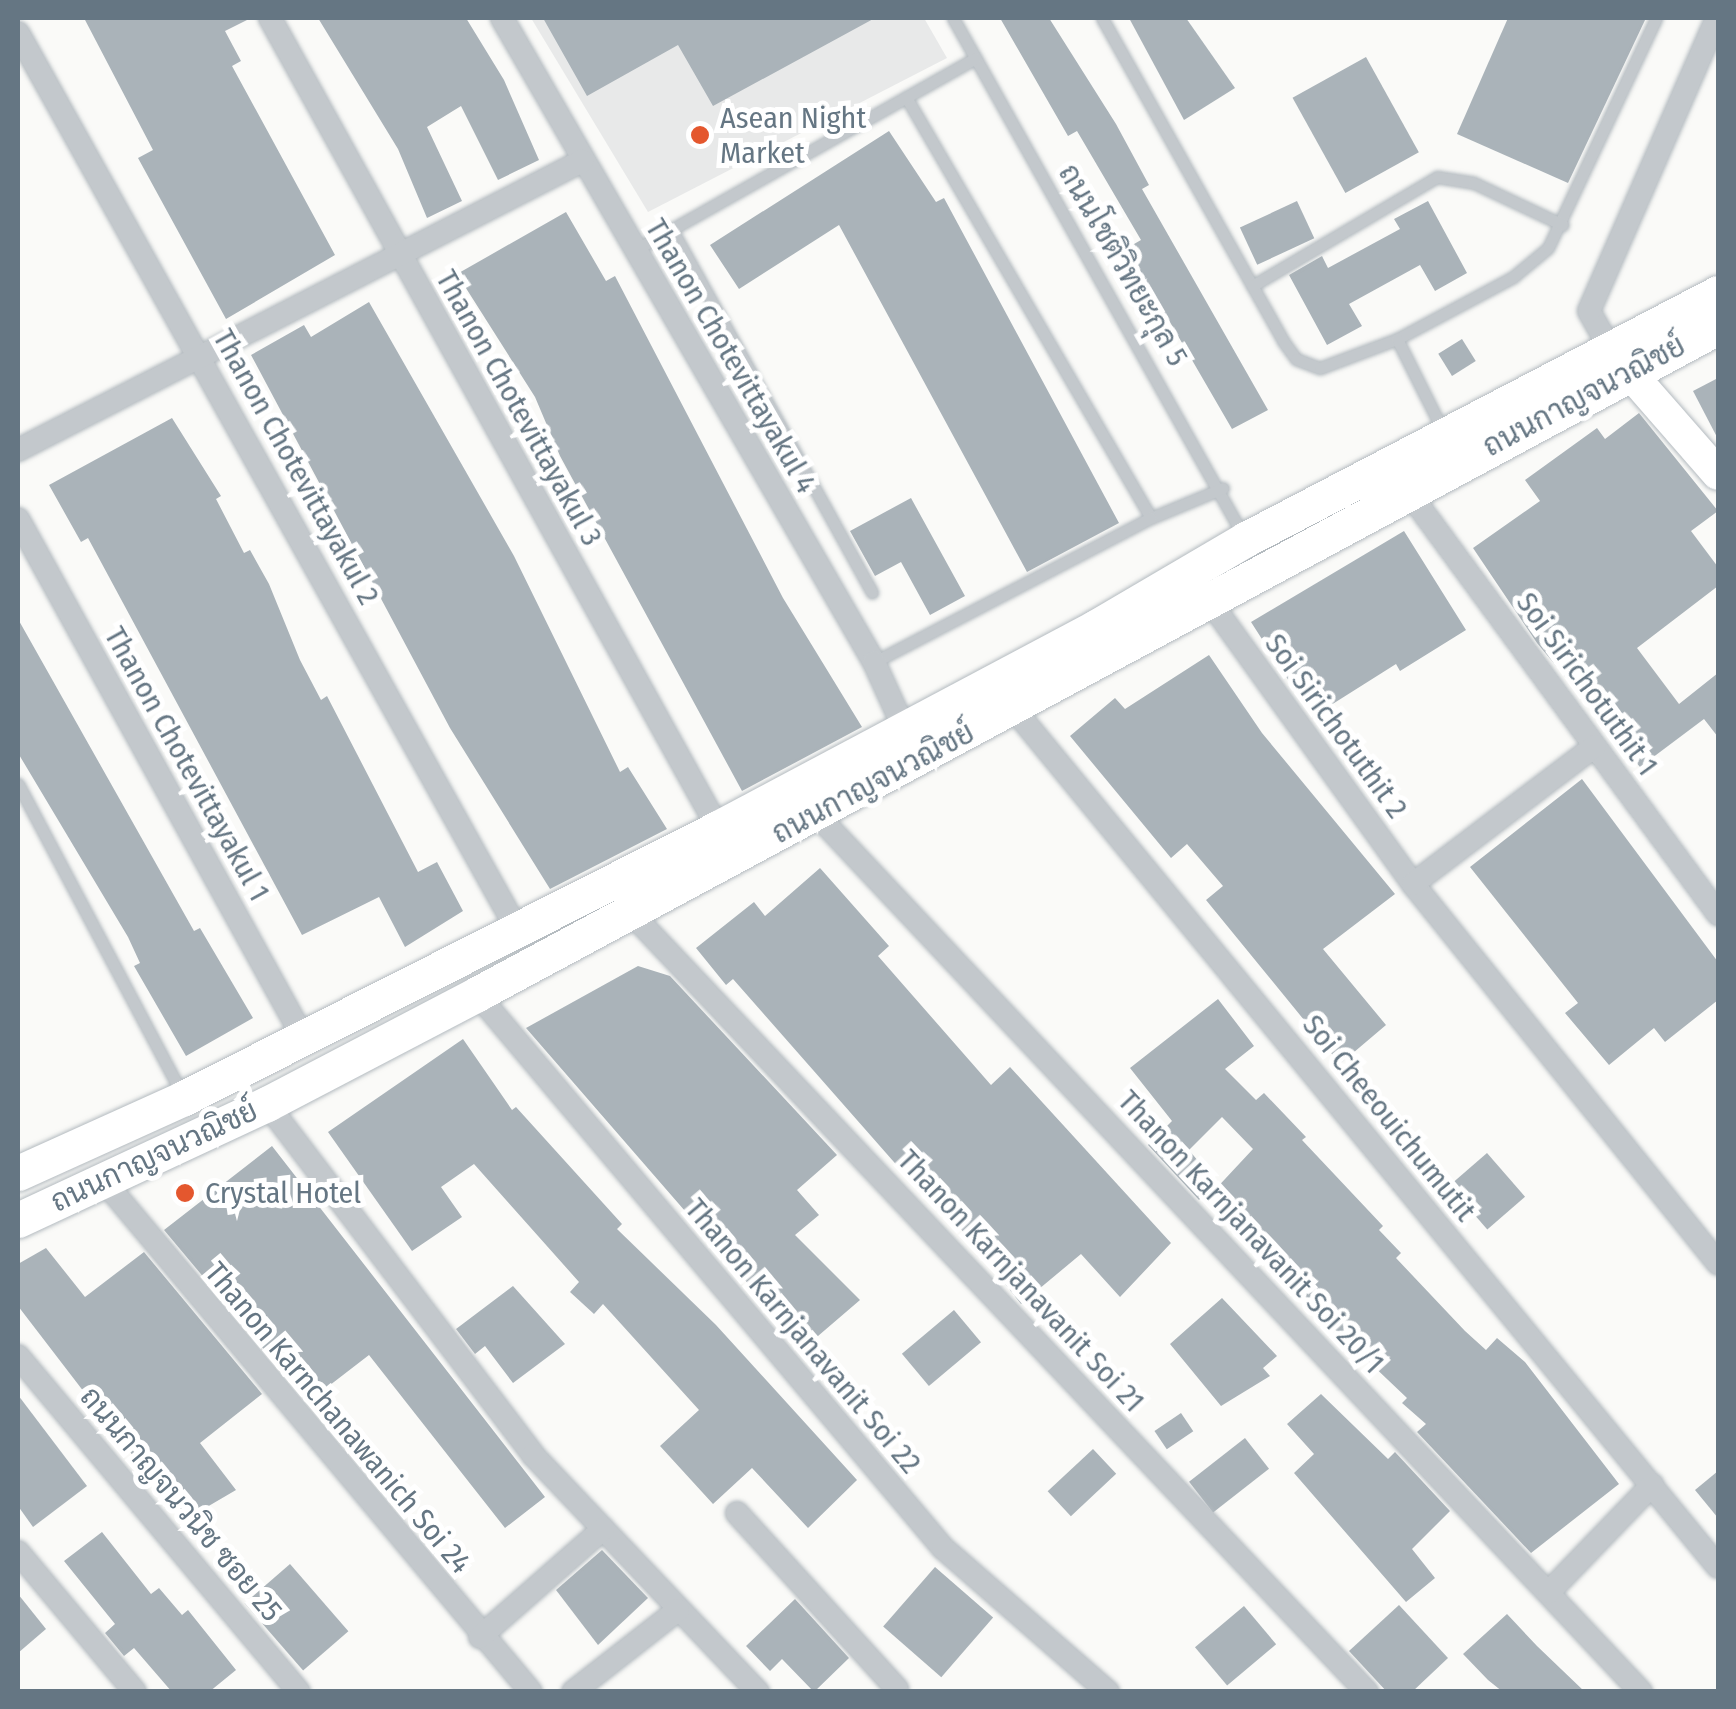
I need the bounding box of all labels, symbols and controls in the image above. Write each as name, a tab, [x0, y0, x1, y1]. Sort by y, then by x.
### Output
place label: Asean Night Market	[720, 100, 866, 170]
marker: Asean Night Market	[689, 124, 711, 146]
street label: ถนนโชติวิทยะกุล 5	[1051, 158, 1195, 372]
street label: Thanon Chotevittayakul 4	[638, 212, 824, 500]
street label: Thanon Chotevittayakul 3	[428, 264, 610, 552]
street label: Thanon Chotevittayakul 2	[205, 323, 387, 611]
street label: ถนนกาญจนวณิชย์	[1477, 328, 1691, 464]
street label: Soi Sirichotuthit 1	[1509, 585, 1665, 783]
street label: Thanon Chotevittayakul 1	[97, 621, 277, 907]
street label: Soi Sirichotuthit 2	[1257, 627, 1415, 825]
street label: ถนนกาญจนวณิชย์	[766, 715, 980, 851]
street label: Soi Cheeouichumutit	[1295, 1008, 1483, 1228]
street label: Thanon Karnjanavanit Soi 20/1	[1110, 1083, 1392, 1381]
street label: ถนนกาญจนวณิชย์	[45, 1092, 263, 1220]
street label: Thanon Karnjanavanit Soi 21	[890, 1142, 1152, 1420]
place label: Crystal Hotel	[205, 1175, 361, 1211]
marker: Crystal Hotel	[174, 1182, 196, 1204]
street label: Thanon Karnjanavanit Soi 22	[678, 1191, 928, 1481]
street label: Thanon Karnchanawanich Soi 24	[197, 1255, 479, 1581]
street label: ถนนกาญจนวนิช ซอย 25	[72, 1379, 290, 1629]

